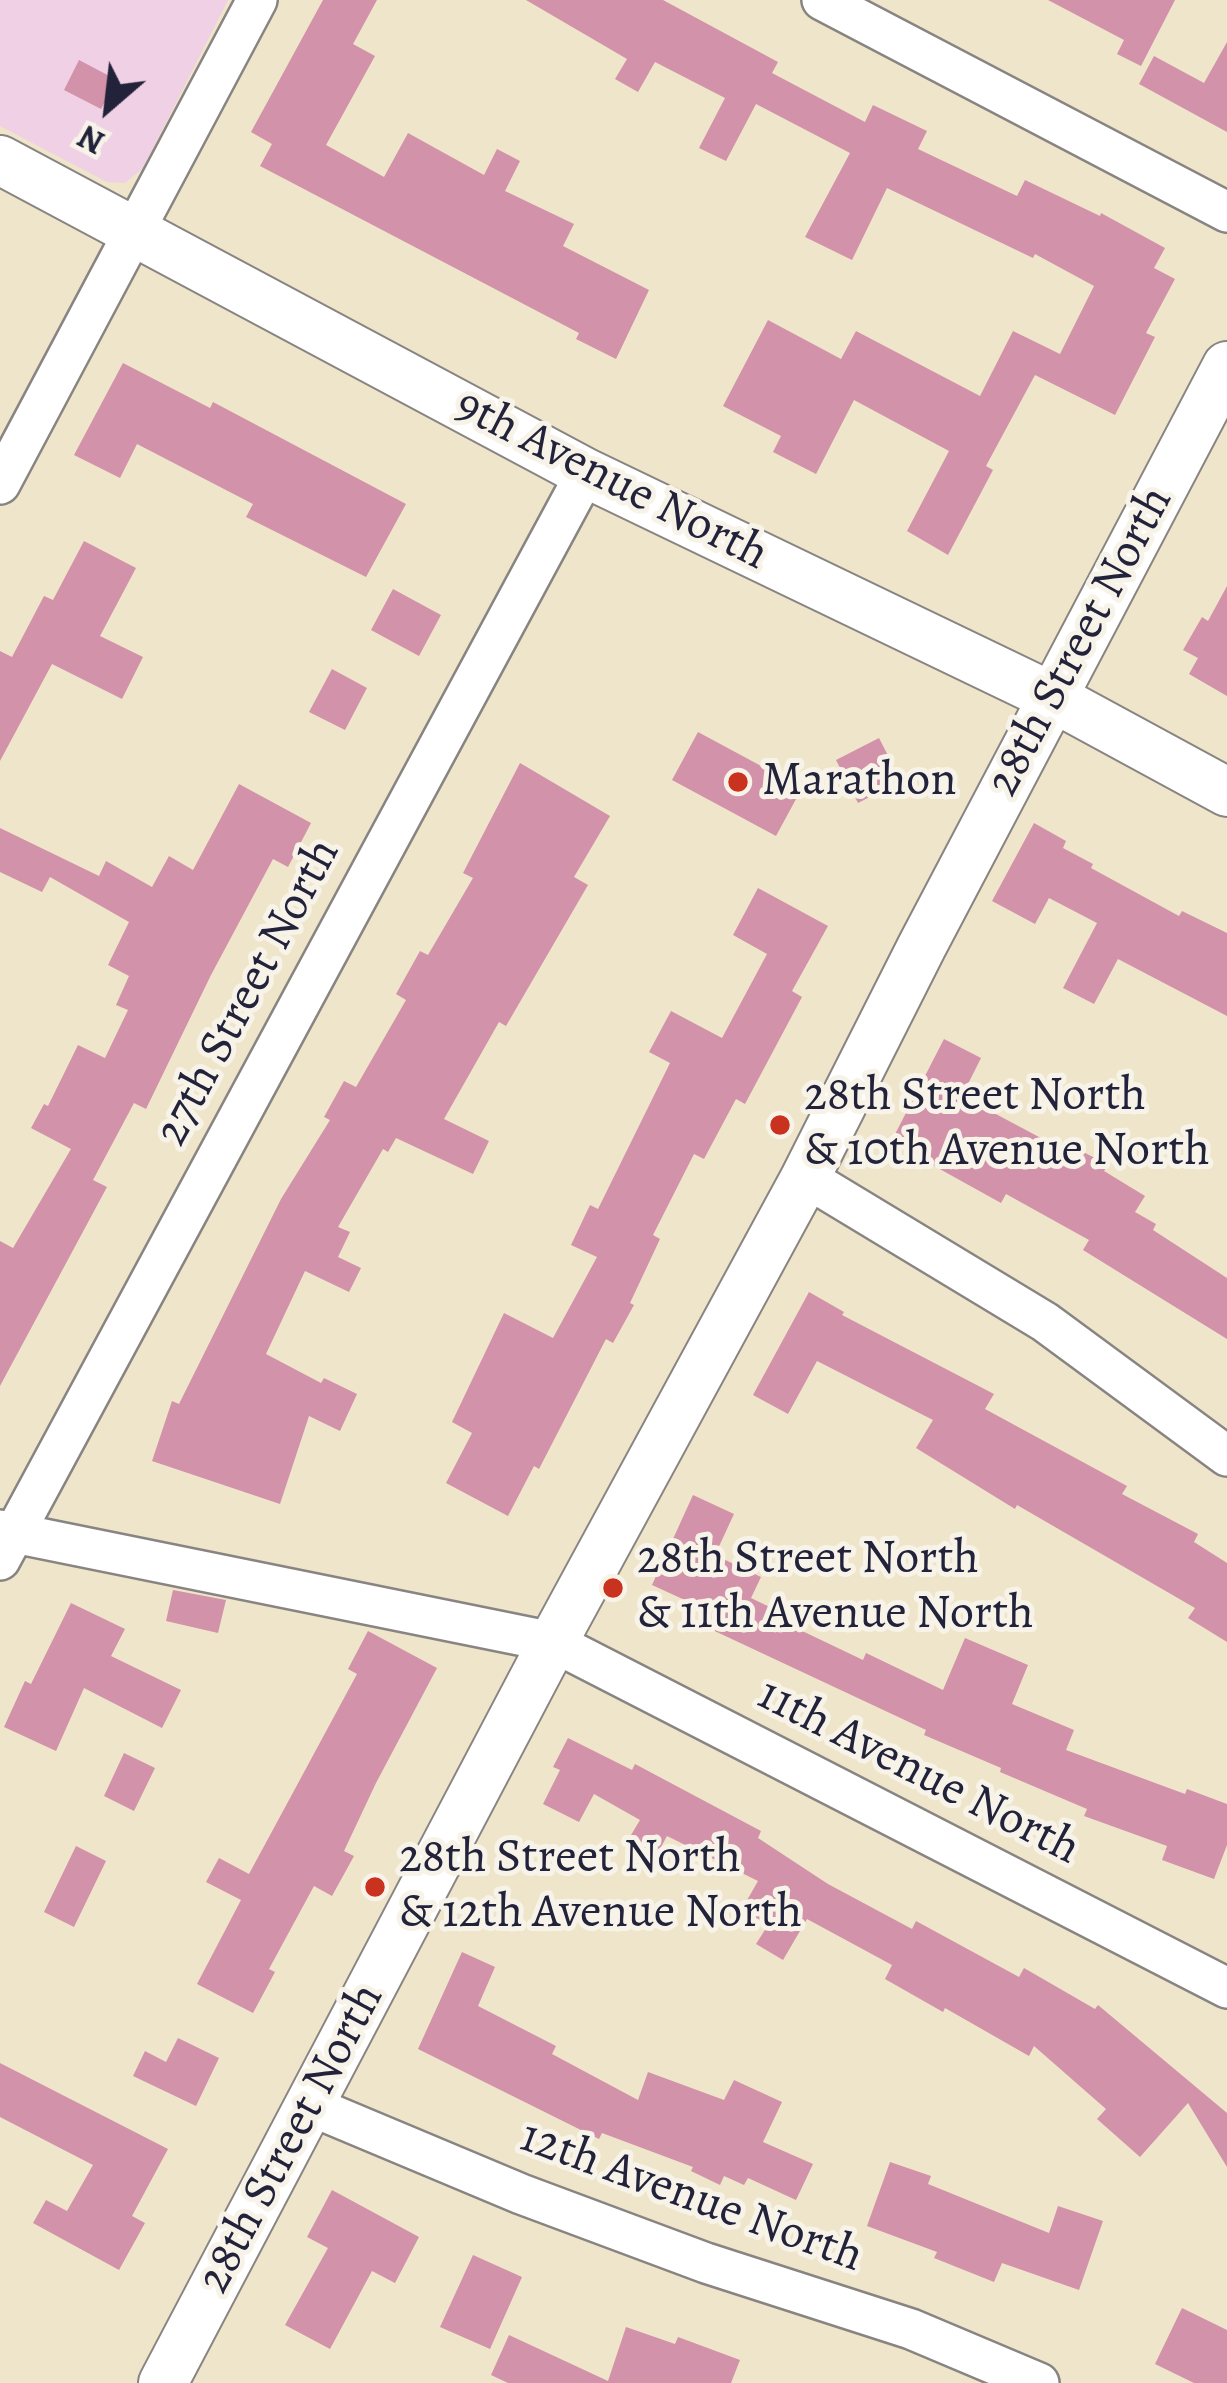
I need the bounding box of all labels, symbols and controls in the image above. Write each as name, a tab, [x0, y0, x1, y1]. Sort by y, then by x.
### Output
north arrow	[48, 48, 168, 168]
text: N	[70, 115, 112, 166]
street label: 9th Avenue North	[445, 378, 777, 584]
street label: 28th Street North	[975, 478, 1187, 806]
place label: Marathon	[762, 753, 956, 811]
marker: Marathon	[725, 769, 751, 795]
street label: 27th Street North	[144, 830, 354, 1156]
place label: 28th Street North & 10th Avenue North	[804, 1068, 1210, 1181]
marker: 28th Street North & 10th Avenue North	[767, 1112, 793, 1138]
place label: 28th Street North & 11th Avenue North	[637, 1531, 1034, 1644]
marker: 28th Street North & 11th Avenue North	[600, 1575, 626, 1601]
street label: 11th Avenue North	[747, 1667, 1089, 1879]
place label: 28th Street North & 12th Avenue North	[399, 1830, 802, 1943]
marker: 28th Street North & 12th Avenue North	[362, 1874, 388, 1900]
street label: 28th Street North	[186, 1975, 398, 2303]
street label: 12th Avenue North	[512, 2109, 870, 2287]

